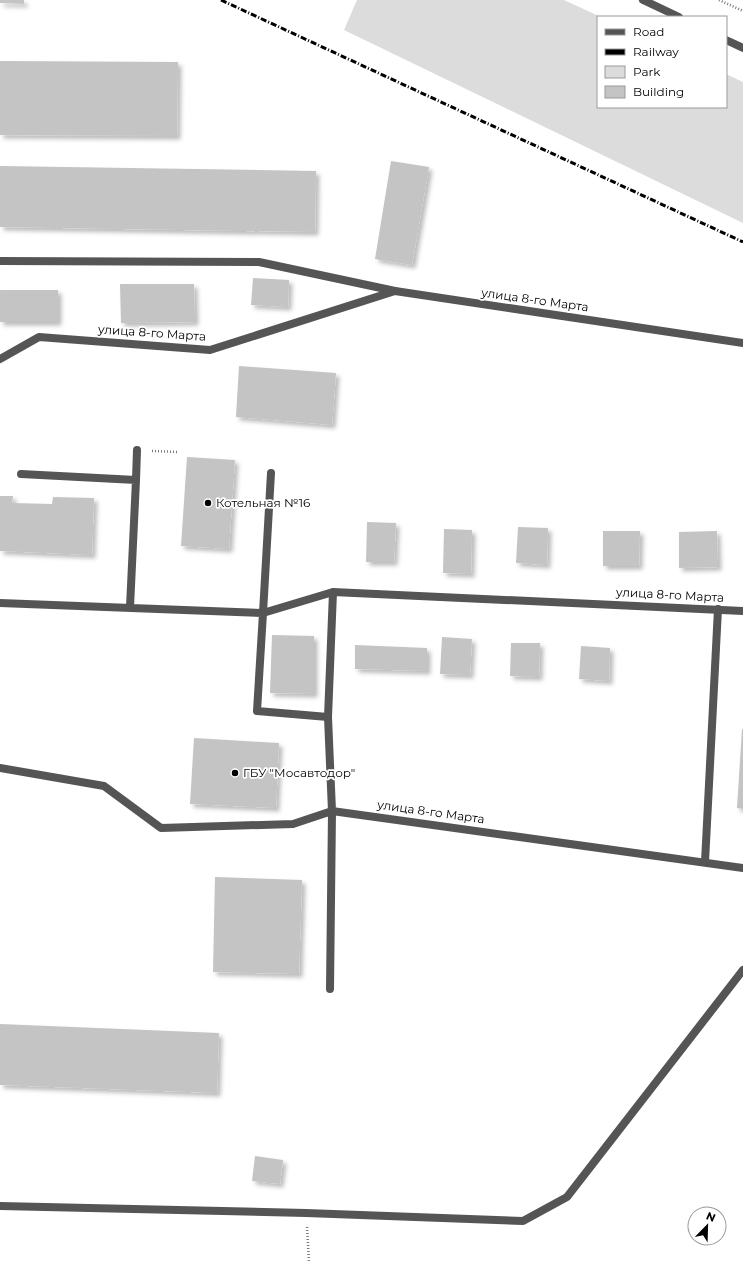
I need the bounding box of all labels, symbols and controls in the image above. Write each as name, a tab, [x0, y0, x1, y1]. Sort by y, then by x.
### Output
legend	[597, 16, 727, 108]
text: Road	[633, 24, 664, 39]
text: Railway	[633, 44, 679, 59]
text: Park	[633, 64, 661, 79]
text: Building	[633, 84, 684, 99]
street label: улица 8-го Марта	[479, 284, 590, 314]
street label: улица 8-го Марта	[97, 321, 207, 344]
place label: Котельная №16	[216, 495, 310, 510]
marker: Котельная №16	[203, 498, 213, 508]
street label: улица 8-го Марта	[615, 584, 724, 605]
place label: ГБУ "Мосавтодор"	[243, 765, 355, 780]
marker: ГБУ "Мосавтодор"	[230, 768, 240, 778]
street label: улица 8-го Марта	[375, 796, 486, 826]
north arrow	[687, 1206, 727, 1246]
text: N	[704, 1209, 718, 1225]

